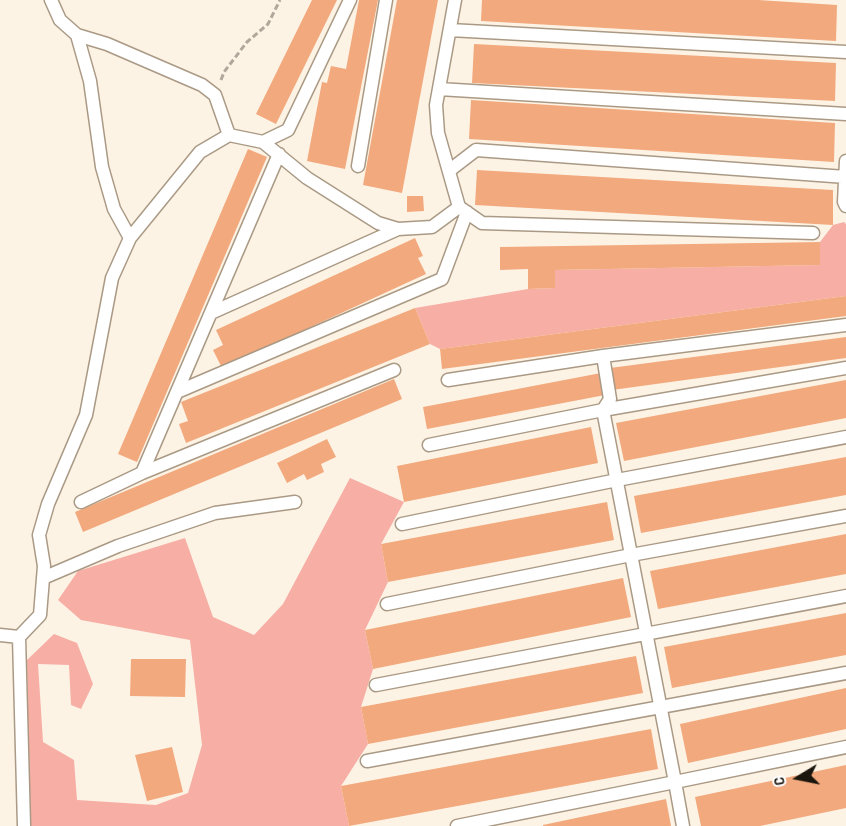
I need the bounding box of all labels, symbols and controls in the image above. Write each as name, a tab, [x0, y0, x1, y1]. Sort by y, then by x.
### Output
north arrow	[768, 748, 828, 808]
text: С	[770, 776, 790, 787]

